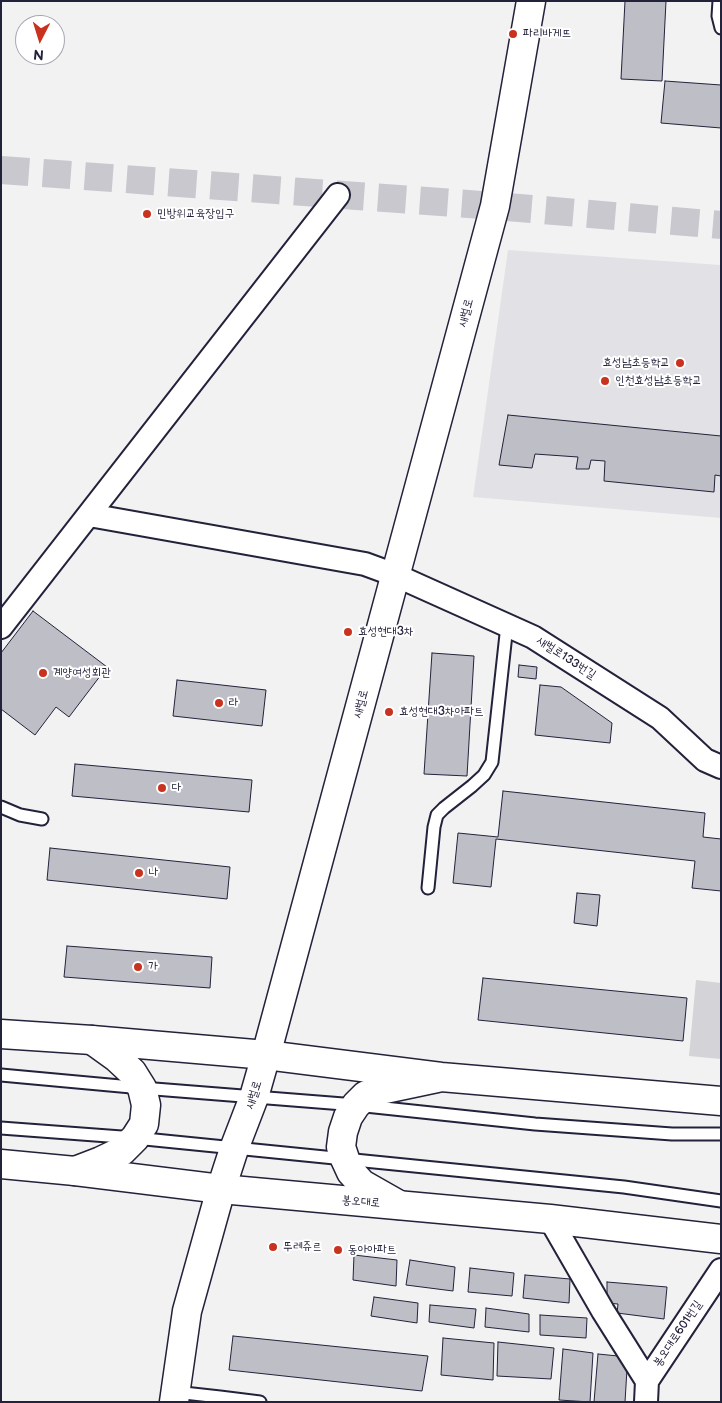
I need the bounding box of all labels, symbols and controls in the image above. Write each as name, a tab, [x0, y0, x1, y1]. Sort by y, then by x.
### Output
north arrow	[15, 15, 65, 65]
place label: 파리바게뜨	[523, 27, 571, 41]
marker: 파리바게뜨	[507, 28, 519, 40]
text: N	[33, 46, 45, 63]
place label: 민방위교육장입구	[157, 207, 234, 221]
marker: 민방위교육장입구	[141, 208, 153, 220]
street label: 새벌로	[455, 297, 477, 329]
place label: 효성남초등학교	[602, 356, 670, 370]
marker: 효성남초등학교	[674, 357, 686, 369]
place label: 인천효성남초등학교	[615, 374, 702, 388]
marker: 인천효성남초등학교	[599, 375, 611, 387]
place label: 효성현대3차	[358, 625, 414, 639]
marker: 효성현대3차	[342, 626, 354, 638]
street label: 새벌로133번길	[534, 634, 598, 682]
place label: 계양여성회관	[53, 666, 111, 680]
marker: 계양여성회관	[37, 667, 49, 679]
street label: 새벌로	[350, 688, 372, 720]
place label: 라	[229, 696, 239, 710]
marker: 라	[213, 697, 225, 709]
place label: 효성현대3차아파트	[399, 705, 484, 719]
marker: 효성현대3차아파트	[383, 706, 395, 718]
place label: 다	[172, 781, 182, 795]
marker: 다	[156, 782, 168, 794]
place label: 나	[149, 866, 159, 880]
marker: 나	[133, 867, 145, 879]
place label: 가	[148, 960, 158, 974]
marker: 가	[132, 961, 144, 973]
street label: 새벌로	[243, 1079, 265, 1111]
street label: 봉오대로	[341, 1193, 381, 1211]
place label: 뚜레쥬르	[283, 1240, 322, 1254]
marker: 뚜레쥬르	[267, 1241, 279, 1253]
place label: 동아아파트	[348, 1243, 396, 1257]
marker: 동아아파트	[332, 1244, 344, 1256]
street label: 봉오대로601번길	[651, 1298, 705, 1370]

